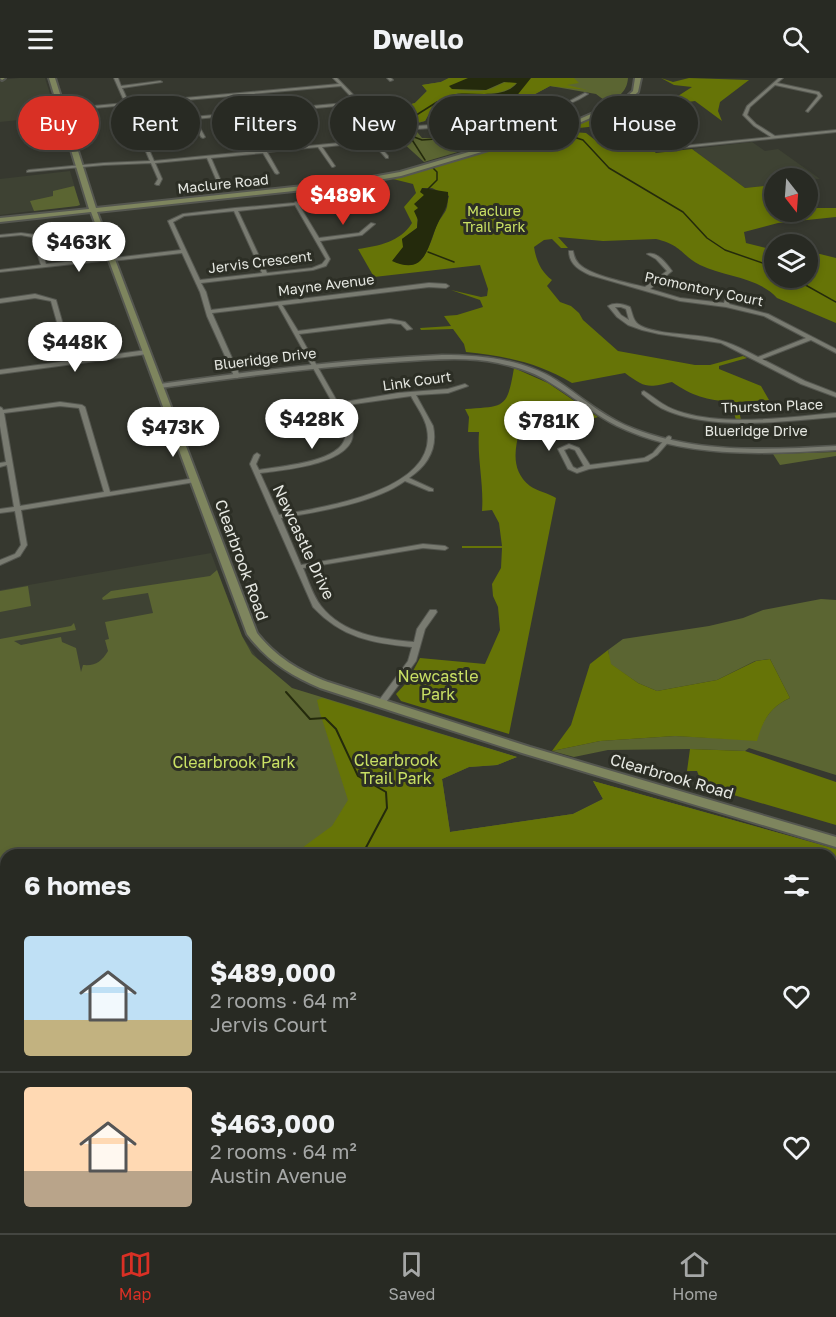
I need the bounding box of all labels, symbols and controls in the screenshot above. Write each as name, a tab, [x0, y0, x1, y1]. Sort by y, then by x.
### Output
icon: menu	[24, 23, 57, 56]
text: Dwello	[372, 23, 464, 55]
icon: search	[779, 23, 812, 56]
chip: Buy	[18, 96, 99, 150]
chip: Rent	[111, 96, 200, 150]
chip: Filters	[212, 96, 318, 150]
chip: New	[330, 96, 417, 150]
chip: Apartment	[429, 96, 579, 150]
chip: House	[591, 96, 698, 150]
north arrow	[764, 168, 818, 222]
map controls	[764, 168, 818, 288]
street label: Maclure Road	[176, 170, 269, 197]
pin: $489K	[301, 175, 385, 226]
text: $489K	[310, 182, 376, 206]
park label: Maclure Trail Park	[463, 202, 525, 235]
pin: $463K	[37, 222, 121, 273]
text: $463K	[46, 229, 112, 253]
button: layers	[764, 234, 818, 288]
street label: Jervis Crescent	[207, 247, 313, 276]
street label: Promontory Court	[643, 268, 765, 309]
street label: Mayne Avenue	[277, 270, 375, 299]
pin: $448K	[33, 322, 117, 373]
text: $448K	[42, 329, 108, 353]
street label: Blueridge Drive	[213, 344, 317, 373]
street label: Link Court	[381, 367, 453, 394]
street label: Thurston Place	[721, 395, 823, 416]
pin: $428K	[270, 399, 354, 450]
pin: $781K	[507, 401, 591, 452]
text: $428K	[279, 406, 345, 430]
pin: $473K	[131, 407, 215, 458]
text: $781K	[518, 408, 580, 432]
text: $473K	[141, 414, 205, 438]
street label: Blueridge Drive	[704, 422, 808, 439]
street label: Newcastle Drive	[269, 481, 339, 603]
street label: Clearbrook Road	[211, 497, 273, 623]
park label: Newcastle Park	[398, 666, 478, 704]
street label: Clearbrook Road	[608, 749, 736, 803]
park label: Clearbrook Trail Park	[354, 750, 438, 788]
park label: Clearbrook Park	[172, 752, 296, 772]
icon: filters	[780, 869, 813, 902]
text: 6 homes	[24, 870, 131, 901]
text: $489,000	[210, 957, 336, 988]
icon: home	[72, 960, 144, 1032]
icon: heart	[780, 980, 813, 1013]
text: 2 rooms · 64 m²	[210, 988, 357, 1012]
text: Jervis Court	[210, 1012, 327, 1036]
text: $463,000	[210, 1108, 335, 1139]
icon: home	[72, 1111, 144, 1183]
icon: heart	[780, 1131, 813, 1164]
text: 2 rooms · 64 m²	[210, 1139, 357, 1163]
text: Austin Avenue	[210, 1163, 347, 1187]
tab: Map	[119, 1248, 152, 1304]
tab: Saved	[389, 1248, 435, 1304]
tab: Home	[672, 1248, 717, 1304]

